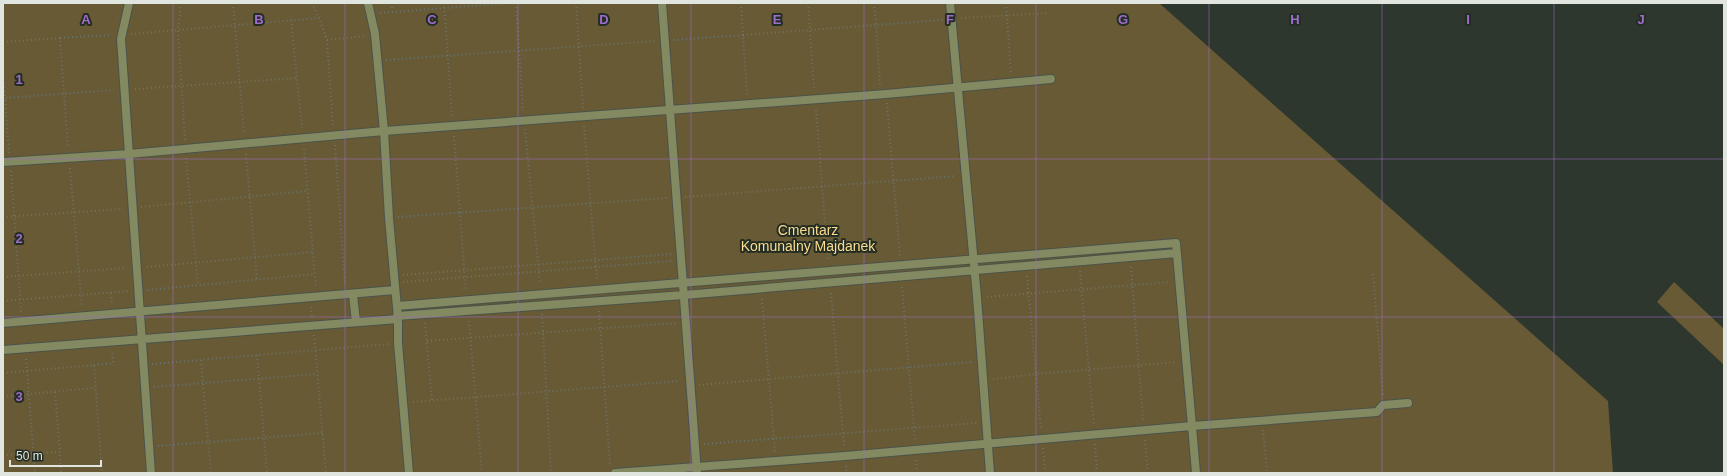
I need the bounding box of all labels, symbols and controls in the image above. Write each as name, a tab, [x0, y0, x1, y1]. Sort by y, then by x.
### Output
text: A	[81, 12, 91, 27]
text: B	[254, 12, 264, 27]
text: C	[427, 12, 437, 27]
text: D	[599, 12, 609, 27]
text: E	[773, 12, 782, 27]
text: F	[946, 12, 954, 27]
text: G	[1118, 12, 1128, 27]
text: H	[1290, 12, 1300, 27]
text: I	[1466, 12, 1470, 27]
text: J	[1637, 12, 1645, 27]
text: 1	[15, 72, 23, 87]
park label: Cmentarz Komunalny Majdanek	[741, 222, 876, 254]
text: 2	[15, 231, 23, 246]
text: 3	[15, 389, 23, 404]
scale bar	[10, 442, 101, 468]
text: 50 m	[16, 449, 43, 463]

